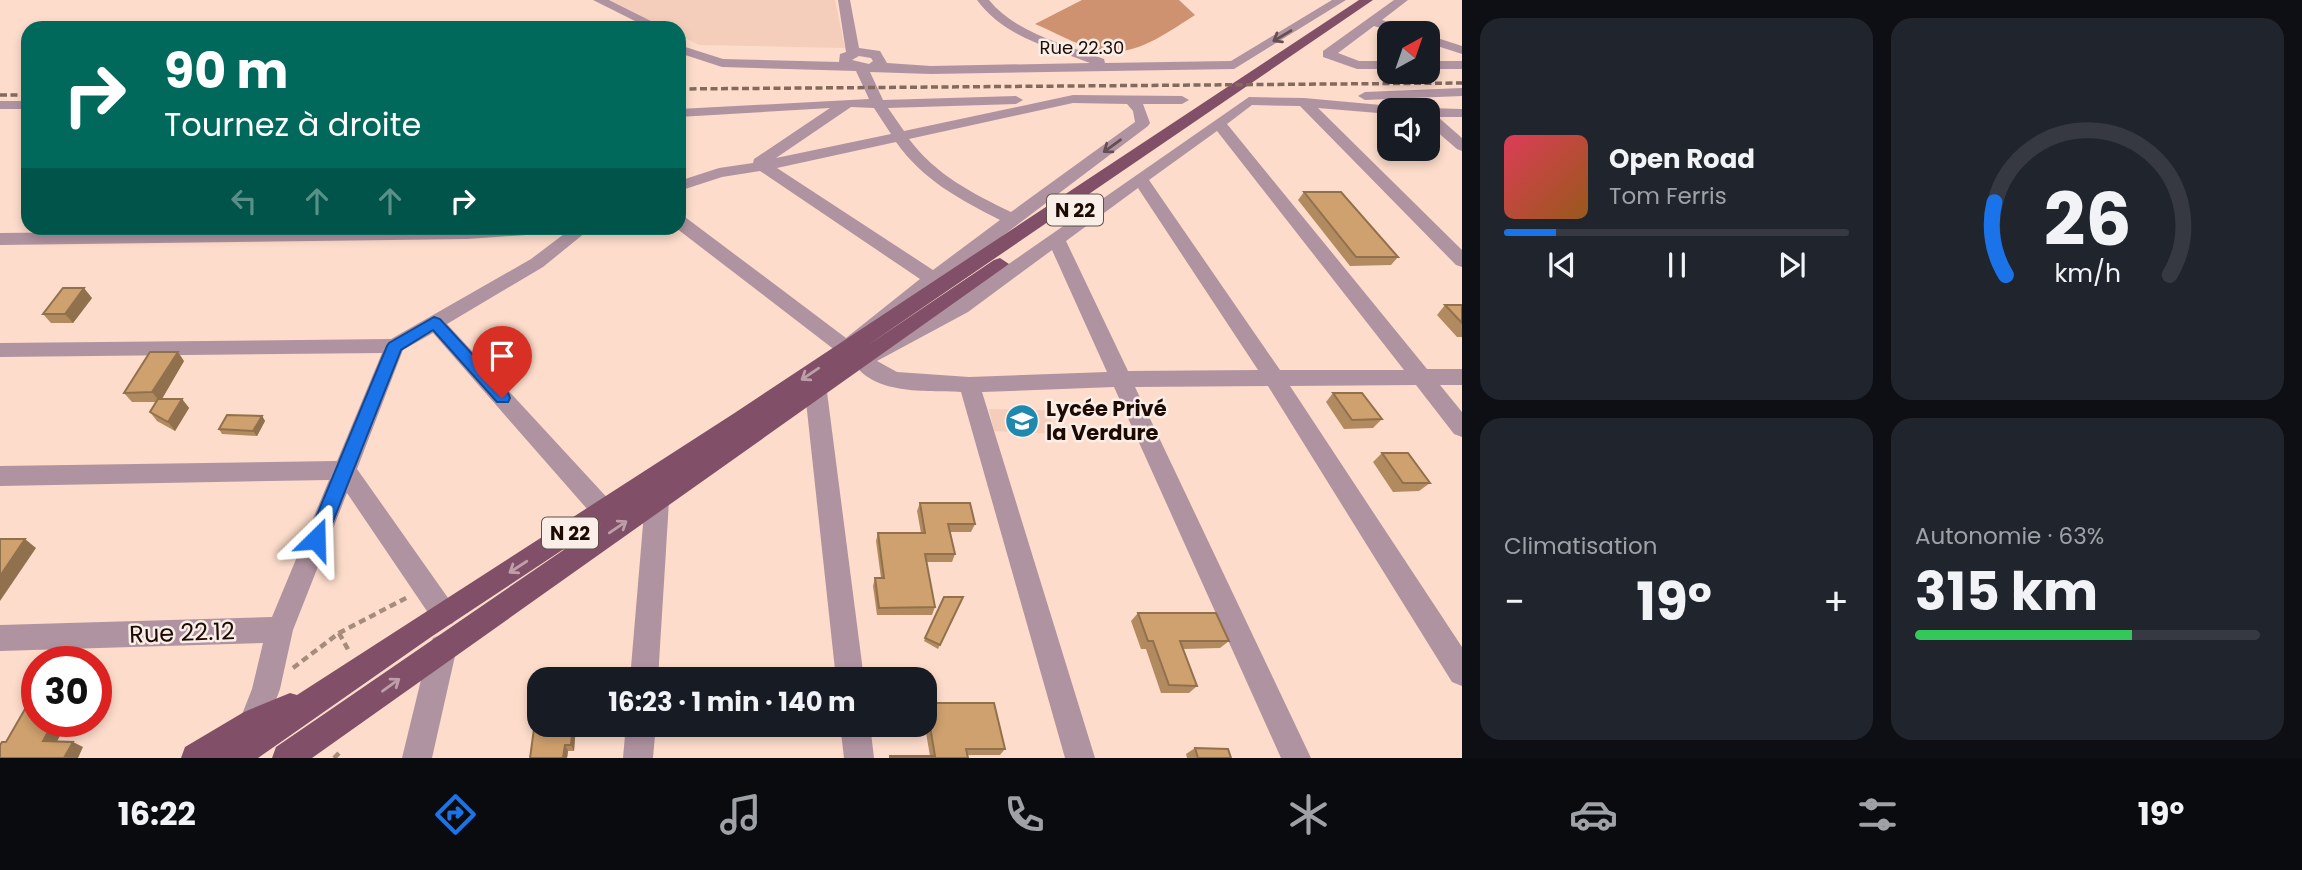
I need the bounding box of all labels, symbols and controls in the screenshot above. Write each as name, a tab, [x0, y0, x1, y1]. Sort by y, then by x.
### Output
north arrow	[1377, 21, 1440, 84]
map controls	[1377, 21, 1440, 161]
one-way arrow	[1273, 29, 1293, 43]
street label: Rue 22.30	[1040, 35, 1124, 60]
text: 90 m	[164, 37, 288, 105]
icon: right	[49, 49, 140, 140]
button: sound	[1377, 98, 1440, 161]
text: Tournez à droite	[164, 102, 421, 147]
one-way arrow	[1102, 138, 1121, 153]
text: Open Road	[1609, 141, 1755, 177]
text: 26	[2044, 170, 2131, 271]
text: Tom Ferris	[1609, 180, 1727, 212]
icon: left	[225, 182, 263, 220]
icon: ahead	[298, 182, 336, 220]
icon: ahead	[371, 182, 409, 220]
icon: right	[444, 182, 482, 220]
road number: N 22	[1047, 194, 1103, 226]
icon: previous	[1543, 246, 1581, 284]
icon: pause	[1658, 246, 1696, 284]
icon: next	[1773, 246, 1811, 284]
text: km/h	[2054, 256, 2121, 291]
pin	[472, 326, 532, 398]
icon: arrive	[483, 337, 521, 375]
one-way arrow	[801, 367, 820, 382]
place label: Lycée Privé la Verdure	[1046, 394, 1167, 447]
school or university icon: Lycée Privé la Verdure	[1003, 402, 1041, 440]
position arrow	[279, 502, 353, 576]
road number: N 22	[542, 518, 598, 548]
one-way arrow	[608, 520, 627, 534]
text: Autonomie · 63%	[1915, 520, 2104, 552]
text: Climatisation	[1504, 530, 1657, 562]
text: 315 km	[1915, 555, 2098, 628]
one-way arrow	[508, 560, 528, 574]
text: 19°	[1636, 565, 1712, 638]
text: −	[1504, 575, 1525, 628]
text: +	[1823, 575, 1849, 628]
street label: Rue 22.12	[129, 614, 235, 651]
speed limit sign: 30	[21, 646, 112, 737]
one-way arrow	[381, 678, 400, 692]
text: 16:23 · 1 min · 140 m	[608, 684, 856, 720]
icon: directions	[431, 790, 480, 839]
icon: music	[716, 790, 765, 839]
icon: phone	[1000, 790, 1049, 839]
icon: climate	[1284, 790, 1333, 839]
icon: car	[1569, 790, 1618, 839]
icon: filters	[1853, 790, 1902, 839]
text: 16:22	[118, 791, 196, 836]
text: 19°	[2138, 791, 2184, 836]

